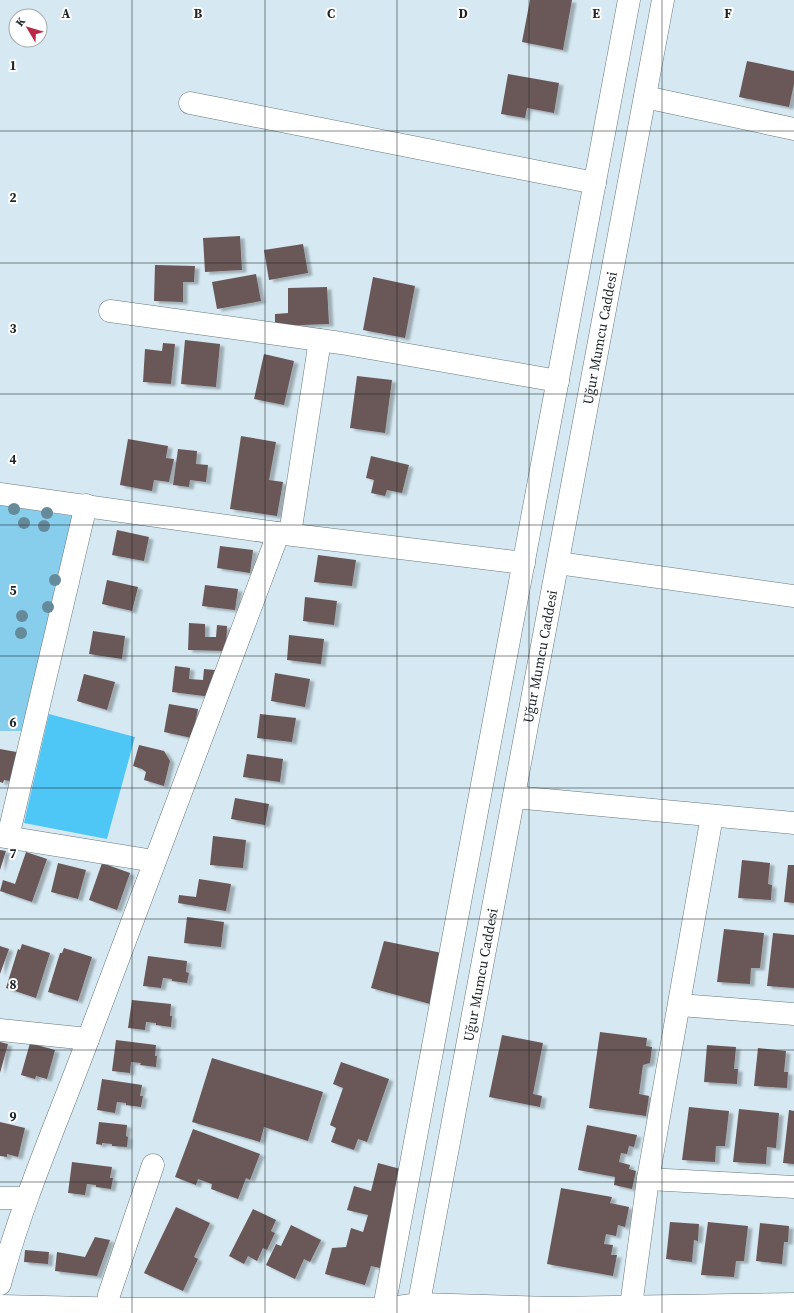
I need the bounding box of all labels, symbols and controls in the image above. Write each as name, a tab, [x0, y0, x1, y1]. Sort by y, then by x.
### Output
text: A	[62, 5, 71, 22]
text: B	[194, 5, 203, 22]
text: C	[327, 5, 335, 22]
text: D	[458, 5, 468, 22]
text: E	[592, 5, 600, 22]
text: F	[724, 5, 732, 22]
north arrow	[8, 8, 48, 48]
text: K	[12, 14, 29, 30]
text: 1	[9, 57, 17, 74]
text: 2	[9, 189, 17, 206]
street label: Uğur Mumcu Caddesi	[577, 270, 622, 406]
text: 3	[9, 320, 17, 337]
text: 4	[9, 451, 17, 468]
text: 5	[9, 582, 17, 599]
street label: Uğur Mumcu Caddesi	[518, 588, 562, 725]
text: 6	[9, 714, 17, 731]
text: 7	[9, 845, 17, 862]
street label: Uğur Mumcu Caddesi	[458, 907, 503, 1043]
text: 8	[9, 976, 17, 993]
text: 9	[9, 1108, 17, 1125]

